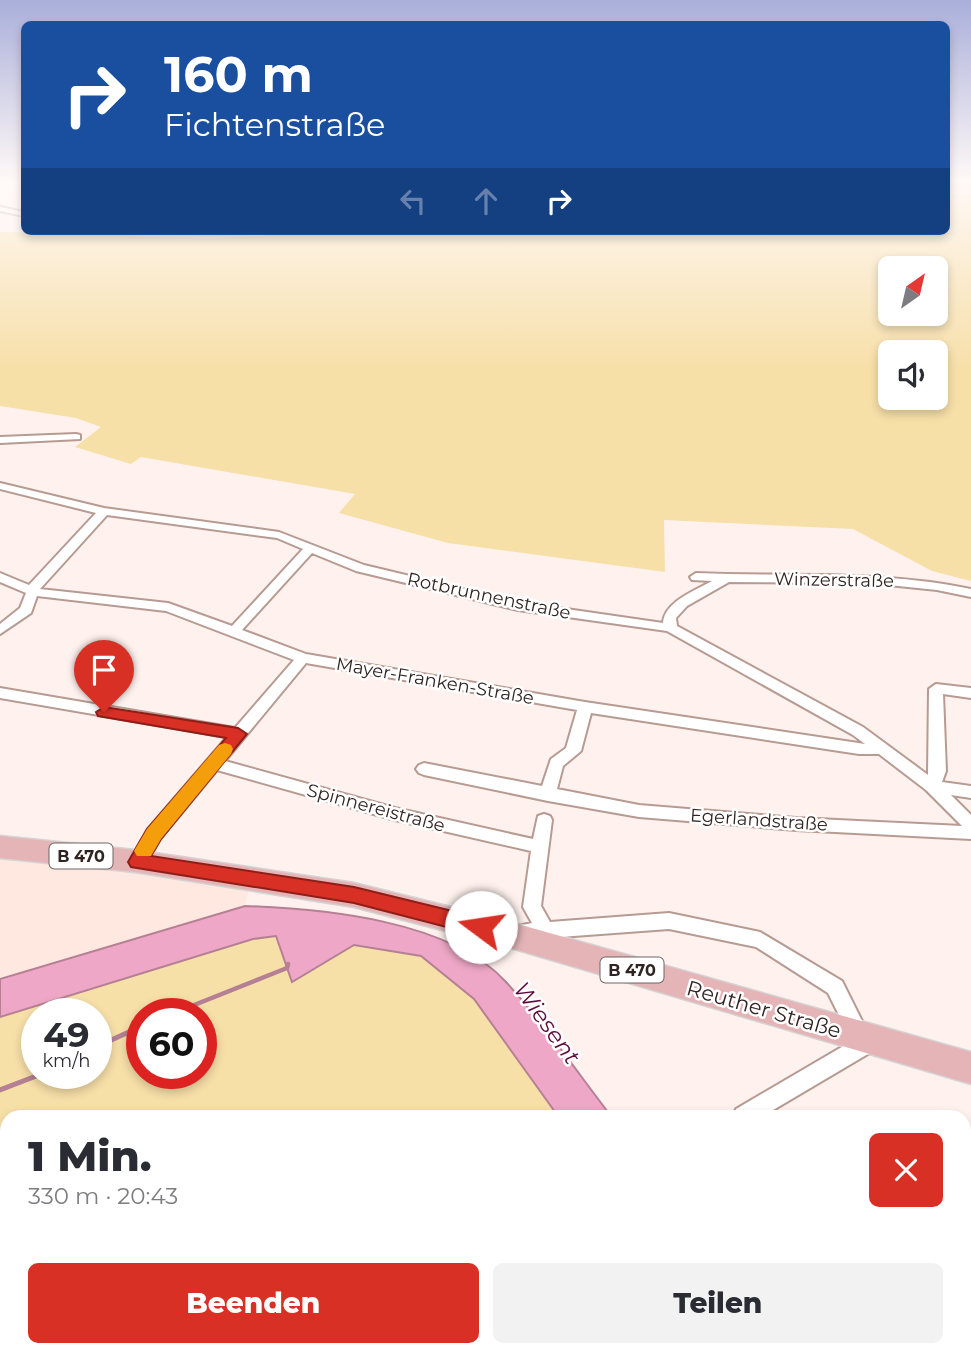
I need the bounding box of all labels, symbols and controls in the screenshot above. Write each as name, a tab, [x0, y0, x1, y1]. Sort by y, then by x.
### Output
text: 160 m	[164, 45, 313, 104]
icon: right	[49, 49, 140, 140]
text: Fichtenstraße	[164, 105, 385, 144]
icon: left	[394, 182, 432, 220]
icon: ahead	[467, 182, 505, 220]
icon: right	[540, 182, 578, 220]
north arrow	[878, 256, 948, 326]
map controls	[878, 256, 948, 410]
button: sound	[878, 340, 948, 410]
street label: Rotbrunnenstraße	[405, 568, 573, 624]
street label: Winzerstraße	[774, 568, 894, 592]
pin	[74, 640, 134, 712]
icon: arrive	[85, 651, 123, 689]
street label: Mayer-Franken-Straße	[334, 653, 536, 709]
street label: Spinnereistraße	[305, 779, 448, 837]
street label: Egerlandstraße	[689, 804, 829, 836]
road number: B 470	[50, 844, 112, 869]
position arrow	[444, 890, 518, 964]
road number: B 470	[600, 958, 664, 982]
street label: Reuther Straße	[684, 975, 844, 1043]
water label: Wiesent	[508, 976, 587, 1070]
speed limit sign: 60	[126, 998, 217, 1089]
text: 49	[43, 1013, 90, 1056]
text: km/h	[42, 1050, 91, 1072]
text: 1 Min.	[28, 1130, 152, 1182]
button: close	[869, 1133, 943, 1207]
text: 330 m · 20:43	[28, 1182, 178, 1210]
button: Beenden	[28, 1263, 479, 1343]
button: Teilen	[493, 1263, 943, 1343]

